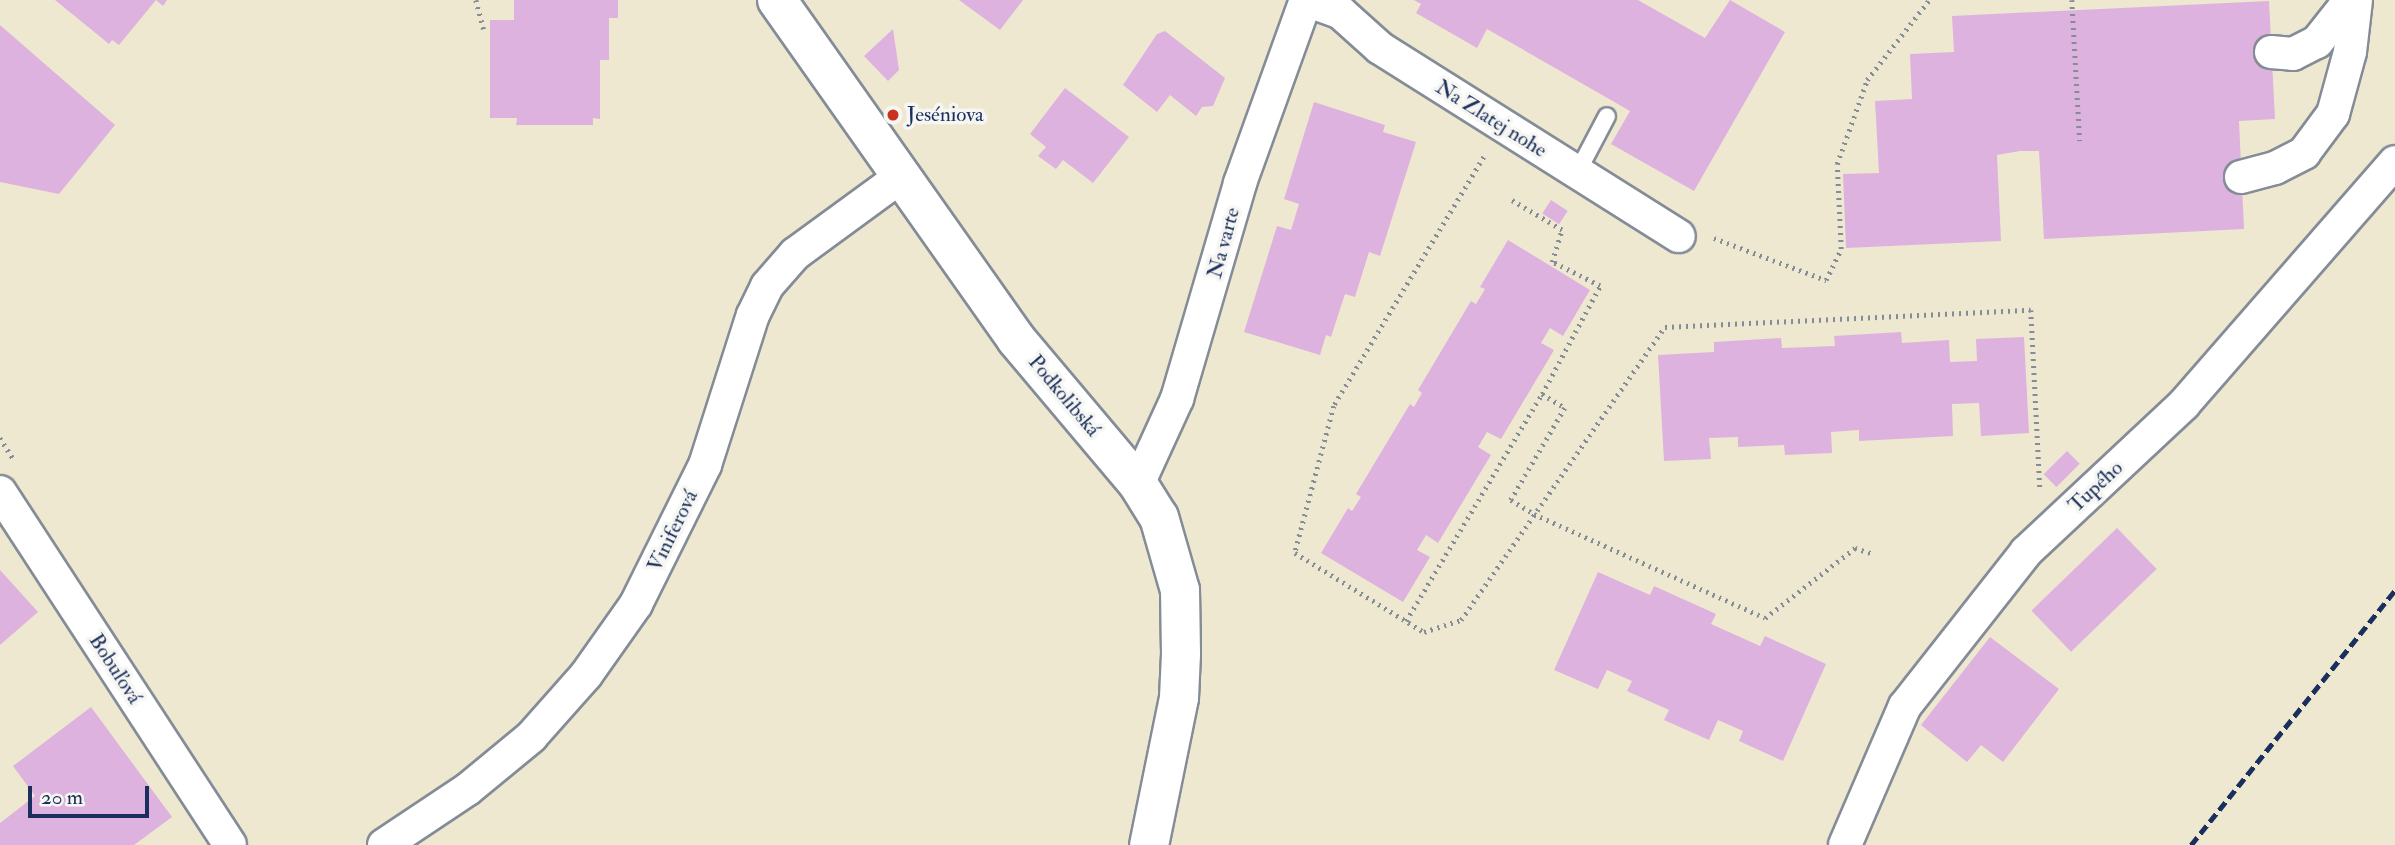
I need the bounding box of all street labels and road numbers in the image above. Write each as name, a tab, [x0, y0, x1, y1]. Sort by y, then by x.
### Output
street label: Na Zlatej nohe	[1431, 75, 1551, 163]
street label: Na varte	[1202, 205, 1246, 281]
street label: Podkolibská	[1023, 350, 1105, 442]
street label: Tupého	[2064, 456, 2128, 518]
street label: Viniferová	[642, 486, 704, 576]
street label: Bobuľová	[83, 629, 147, 709]

